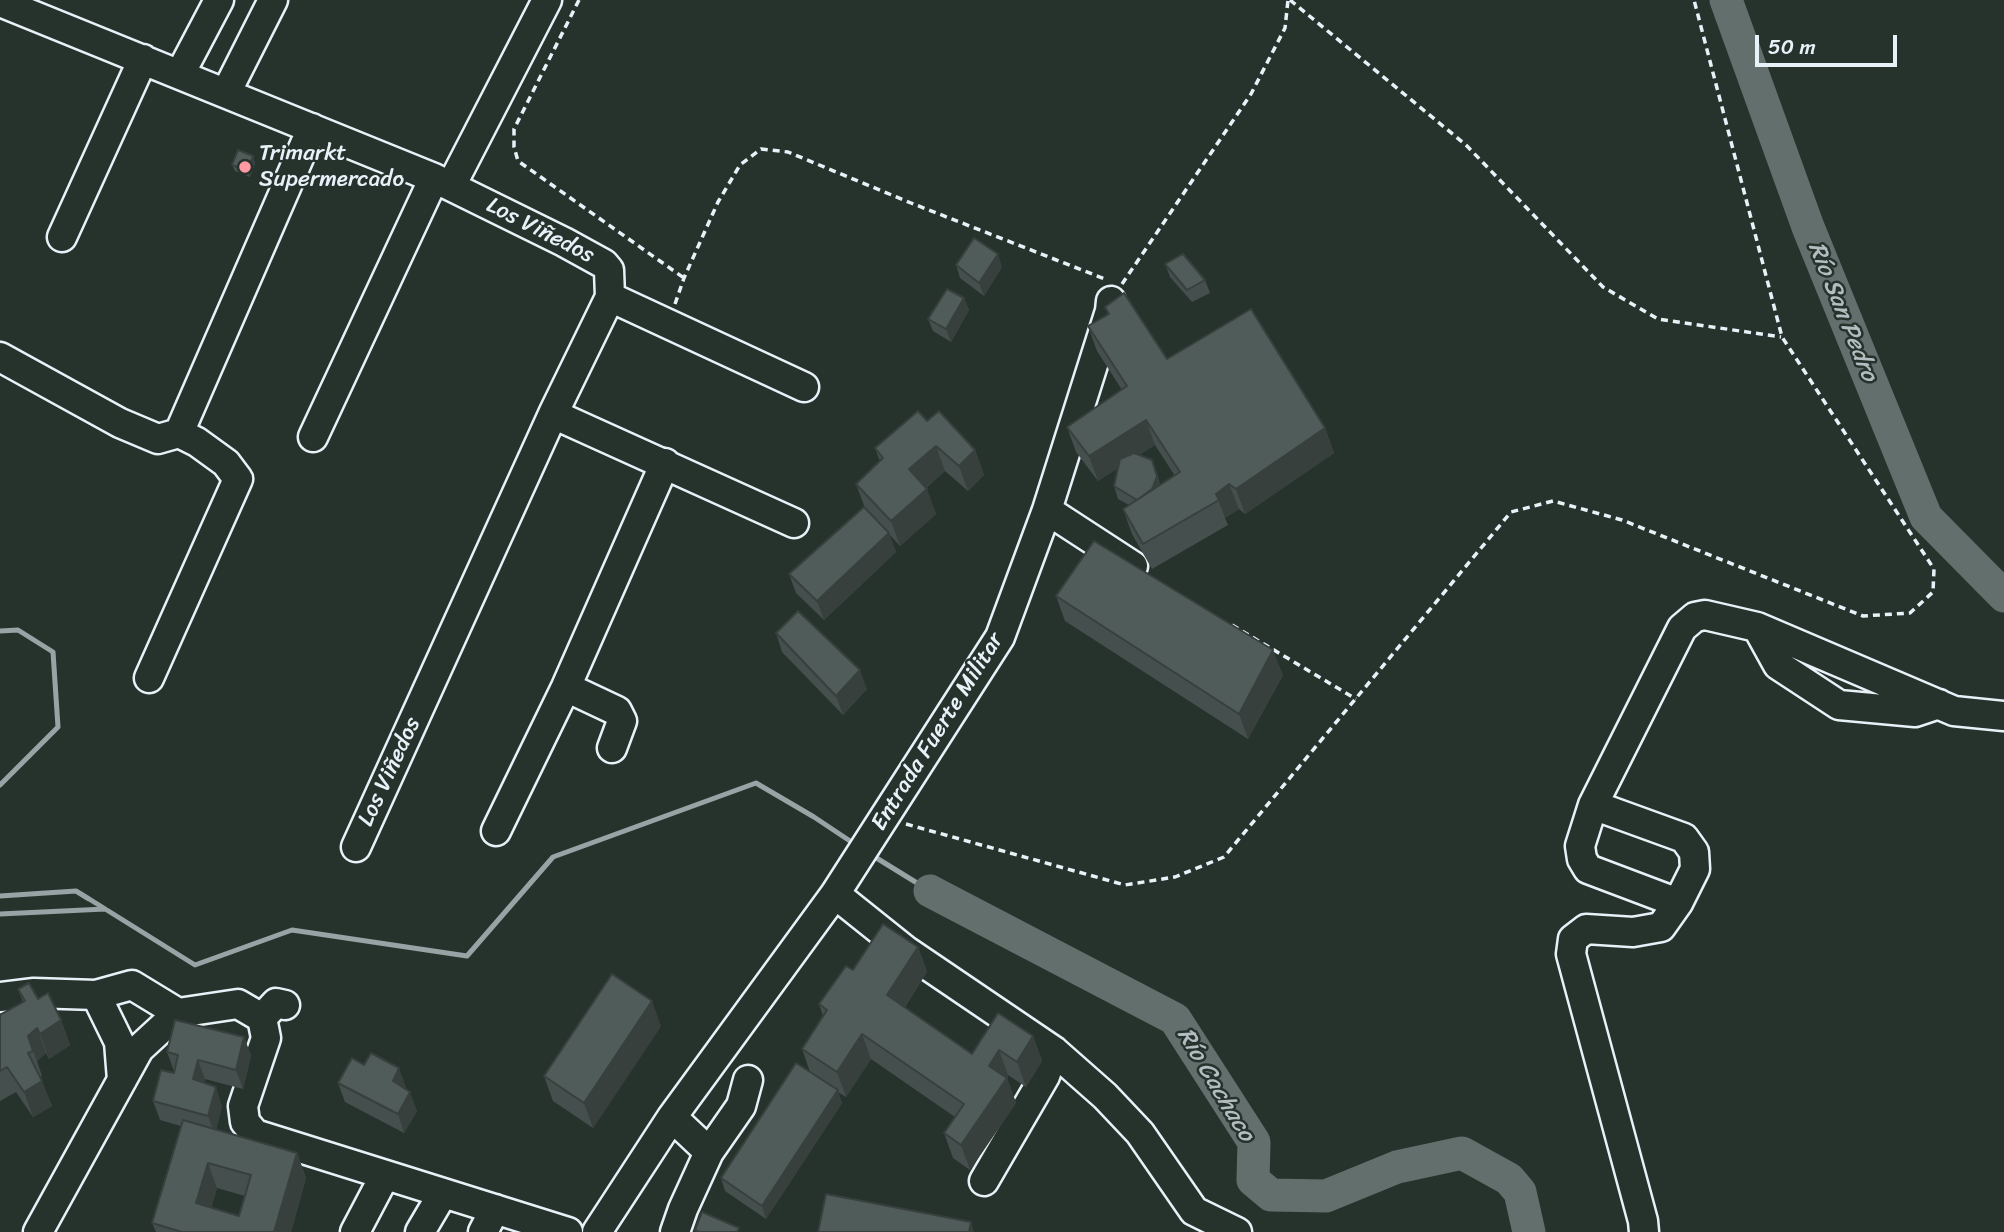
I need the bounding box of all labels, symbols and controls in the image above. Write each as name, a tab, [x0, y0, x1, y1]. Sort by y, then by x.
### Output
scale bar	[1759, 21, 1901, 65]
text: 50 m	[1768, 28, 1816, 66]
place label: Trimarkt Supermercado	[259, 140, 404, 194]
marker: Trimarkt Supermercado	[237, 159, 253, 175]
street label: Los Viñedos	[482, 192, 598, 270]
water label: Río San Pedro	[1801, 238, 1883, 386]
street label: Entrada Fuerte Militar	[866, 628, 1010, 836]
street label: Los Viñedos	[353, 713, 427, 831]
water label: Río Cachaco	[1170, 1023, 1260, 1147]

